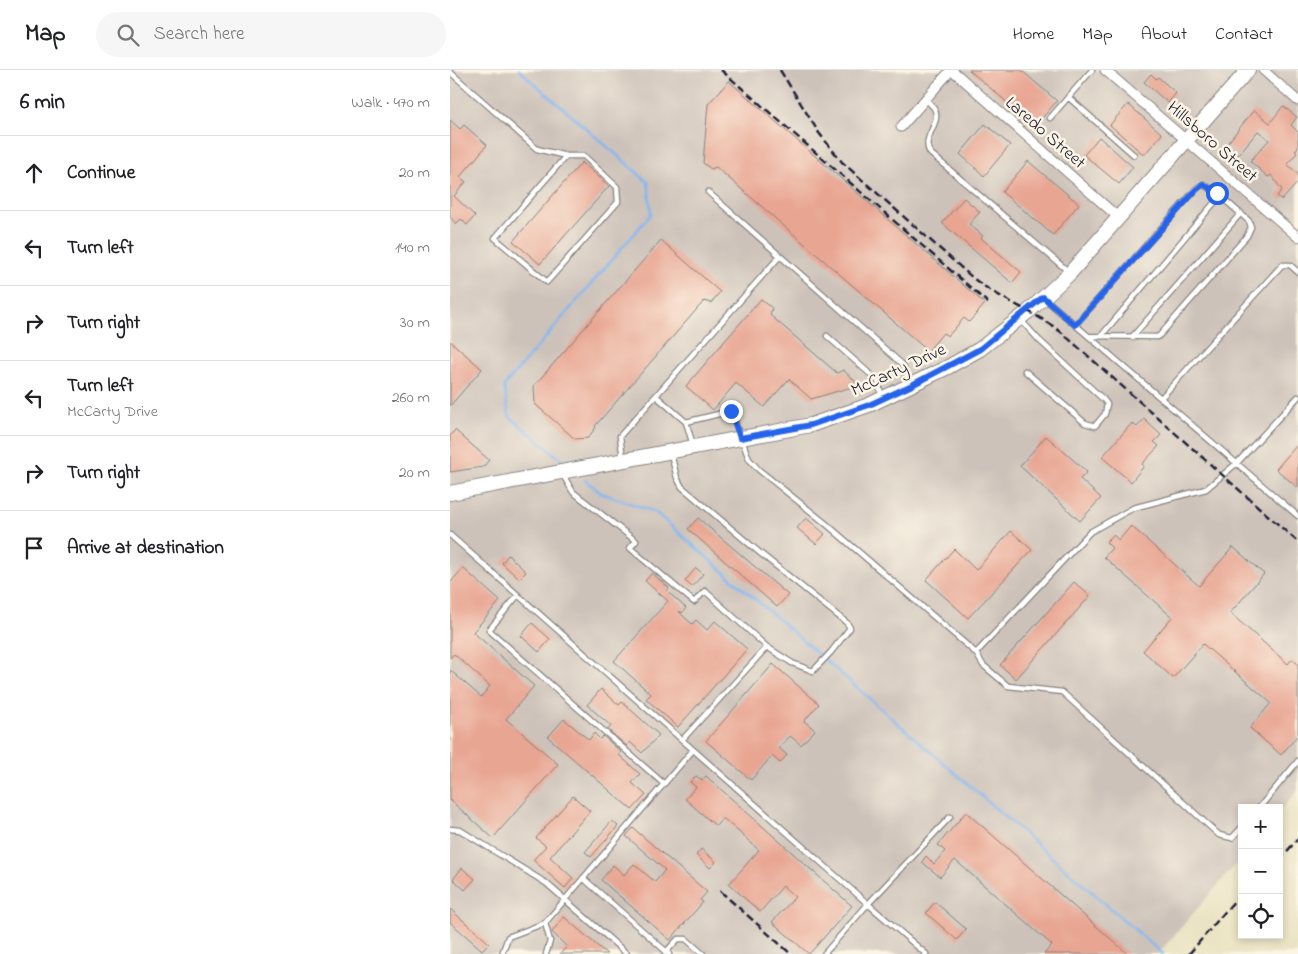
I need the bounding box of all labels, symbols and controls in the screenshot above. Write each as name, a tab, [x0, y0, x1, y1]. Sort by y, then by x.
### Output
search box	[96, 12, 446, 57]
text: Map	[25, 17, 66, 52]
icon: search	[114, 21, 142, 49]
text: Search here	[154, 21, 245, 48]
text: Home	[1013, 22, 1054, 48]
text: Map	[1082, 22, 1113, 48]
text: About	[1141, 22, 1187, 48]
text: Contact	[1215, 22, 1273, 48]
text: 6 min	[20, 88, 65, 118]
text: Walk · 470 m	[351, 91, 430, 115]
street label: Laredo Street	[999, 91, 1091, 176]
street label: Hillsboro Street	[1161, 96, 1263, 189]
icon: ahead	[20, 159, 48, 187]
text: Continue	[67, 160, 135, 187]
text: 20 m	[399, 161, 430, 185]
route start	[1206, 182, 1229, 205]
icon: left	[20, 234, 48, 262]
text: Turn left	[67, 235, 134, 262]
text: 140 m	[395, 236, 430, 260]
icon: right	[20, 309, 48, 337]
text: Turn right	[67, 310, 140, 337]
text: 30 m	[400, 311, 430, 335]
street label: McCarty Drive	[847, 337, 952, 404]
text: Turn left	[67, 373, 134, 400]
icon: left	[20, 384, 48, 412]
text: 260 m	[392, 386, 430, 410]
text: McCarty Drive	[67, 400, 158, 424]
route end	[720, 400, 743, 423]
icon: right	[20, 459, 48, 487]
text: Turn right	[67, 460, 140, 487]
text: 20 m	[399, 461, 430, 485]
icon: arrive	[20, 534, 48, 562]
text: Arrive at destination	[67, 535, 224, 562]
map controls	[1238, 804, 1283, 939]
button: +	[1238, 804, 1283, 849]
button: −	[1238, 849, 1283, 894]
button: locate	[1238, 894, 1283, 939]

